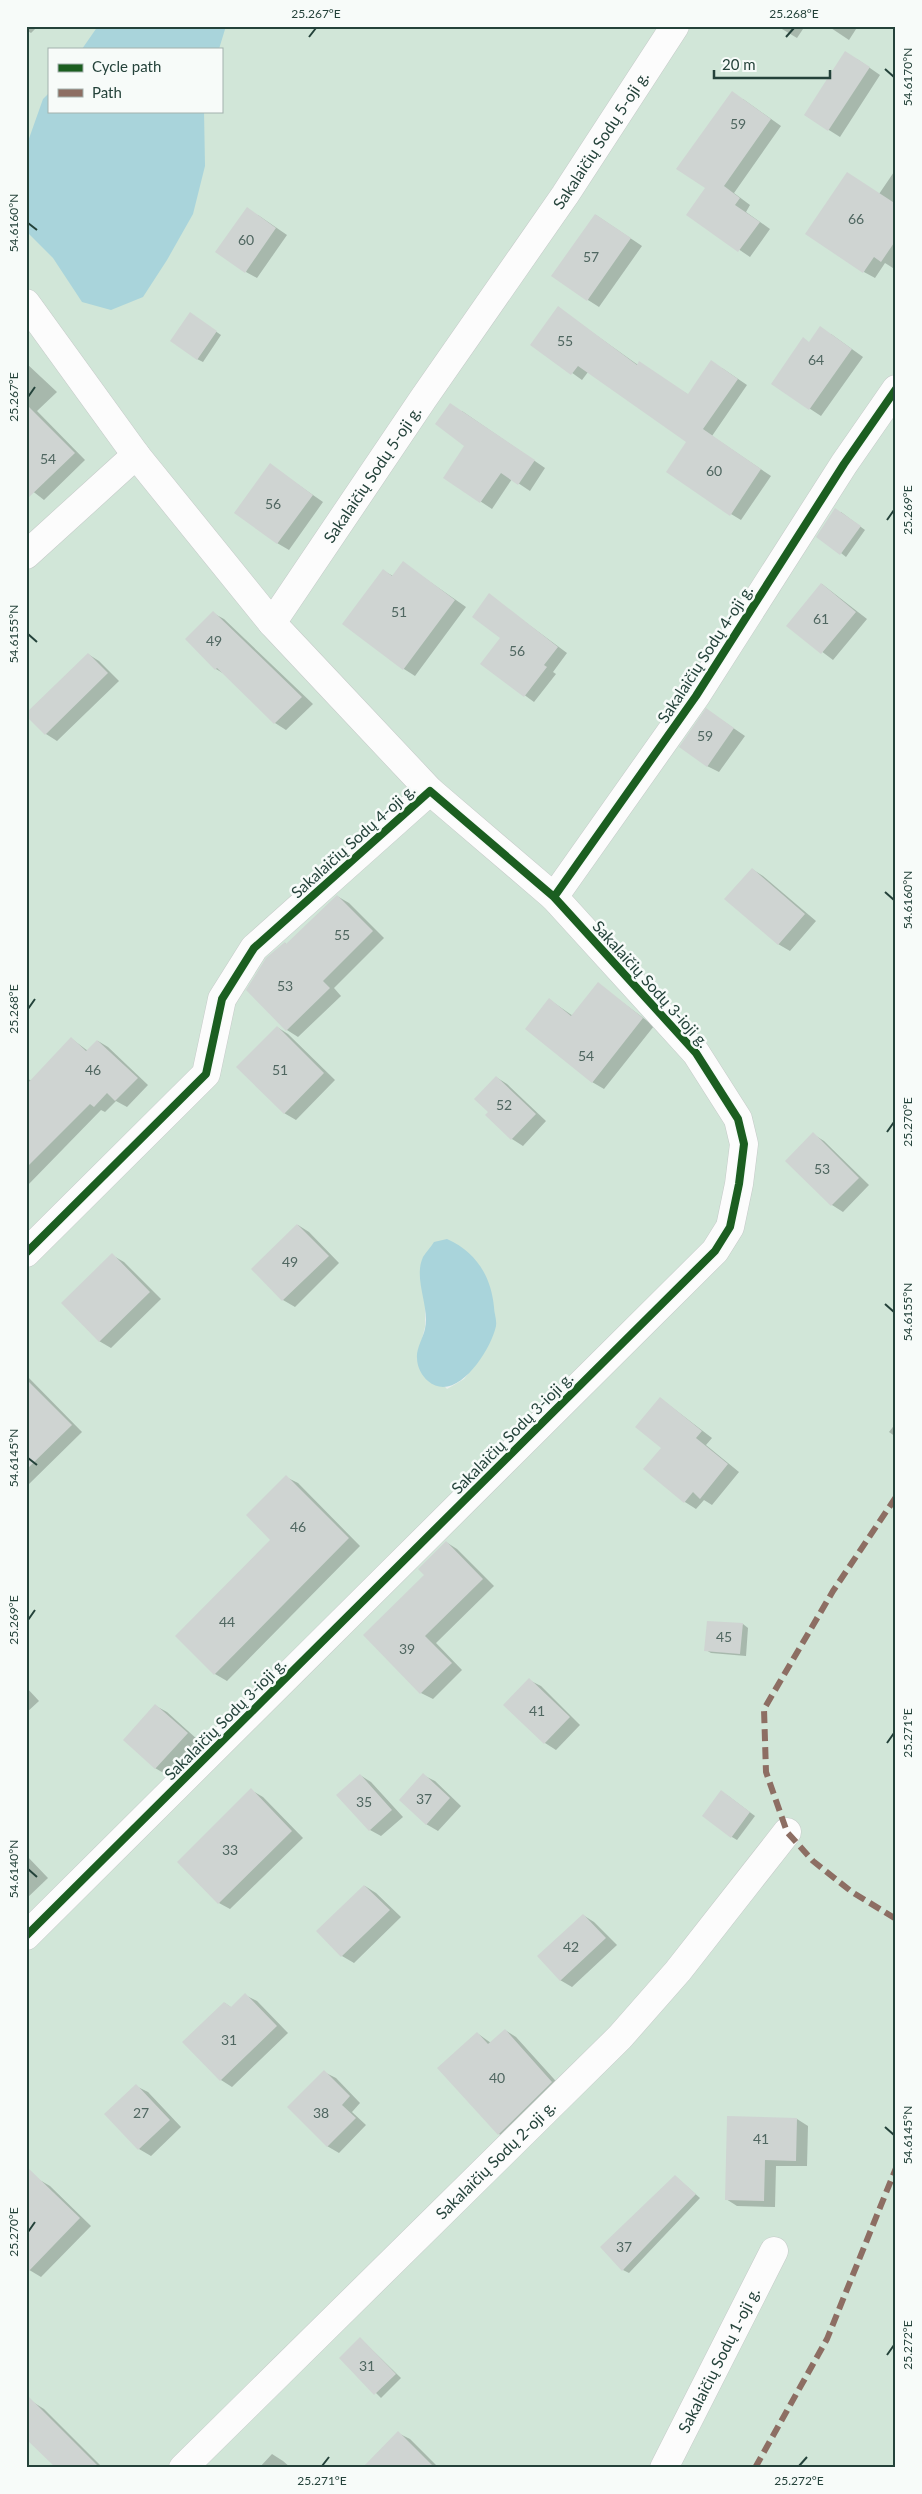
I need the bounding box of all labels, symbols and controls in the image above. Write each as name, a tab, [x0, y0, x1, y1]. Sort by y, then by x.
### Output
text: 25.267°E	[291, 6, 341, 21]
text: 25.268°E	[769, 6, 819, 21]
legend	[48, 48, 222, 112]
scale bar	[714, 48, 831, 80]
text: 54.6170°N	[900, 48, 915, 106]
text: 20 m	[722, 55, 756, 73]
text: Cycle path	[92, 57, 161, 75]
street label: Sakalaičių Sodų 5-oji g.	[548, 67, 652, 212]
text: Path	[92, 83, 122, 101]
house number: 59	[730, 115, 746, 132]
text: 54.6160°N	[6, 194, 21, 252]
house number: 66	[848, 210, 864, 227]
house number: 60	[238, 231, 254, 248]
house number: 57	[583, 248, 599, 265]
house number: 55	[557, 332, 573, 349]
house number: 64	[808, 351, 824, 368]
text: 25.267°E	[6, 372, 21, 422]
street label: Sakalaičių Sodų 5-oji g.	[319, 402, 425, 546]
house number: 54	[40, 450, 56, 467]
house number: 60	[706, 462, 722, 479]
text: 25.269°E	[900, 485, 915, 535]
house number: 56	[265, 495, 281, 512]
street label: Sakalaičių Sodų 4-oji g.	[653, 581, 756, 726]
house number: 51	[391, 603, 407, 620]
text: 54.6155°N	[6, 605, 21, 663]
house number: 61	[813, 610, 829, 627]
house number: 49	[206, 632, 222, 649]
house number: 56	[509, 642, 525, 659]
house number: 59	[697, 727, 713, 744]
street label: Sakalaičių Sodų 4-oji g.	[287, 780, 419, 901]
text: 54.6160°N	[900, 871, 915, 929]
street label: Sakalaičių Sodų 3-ioji g.	[589, 916, 713, 1051]
house number: 55	[334, 926, 350, 943]
house number: 53	[277, 977, 293, 994]
text: 25.268°E	[6, 984, 21, 1034]
house number: 54	[578, 1047, 594, 1064]
house number: 46	[85, 1061, 101, 1078]
house number: 51	[272, 1061, 288, 1078]
house number: 52	[496, 1096, 512, 1113]
text: 25.270°E	[900, 1097, 915, 1147]
house number: 53	[814, 1160, 830, 1177]
house number: 49	[282, 1253, 298, 1270]
text: 54.6155°N	[900, 1283, 915, 1341]
street label: Sakalaičių Sodų 3-ioji g.	[447, 1368, 576, 1497]
text: 54.6145°N	[6, 1429, 21, 1487]
house number: 46	[290, 1518, 306, 1535]
text: 25.269°E	[6, 1595, 21, 1645]
house number: 44	[219, 1613, 235, 1630]
house number: 45	[716, 1628, 732, 1645]
house number: 39	[399, 1640, 415, 1657]
street label: Sakalaičių Sodų 3-ioji g.	[160, 1654, 289, 1783]
house number: 41	[529, 1702, 545, 1719]
text: 25.271°E	[900, 1708, 915, 1758]
house number: 37	[416, 1790, 432, 1807]
house number: 35	[356, 1793, 372, 1810]
text: 54.6140°N	[6, 1840, 21, 1898]
house number: 33	[222, 1841, 238, 1858]
house number: 42	[563, 1938, 579, 1955]
house number: 31	[221, 2031, 237, 2048]
house number: 40	[489, 2069, 505, 2086]
street label: Sakalaičių Sodų 2-oji g.	[431, 2096, 559, 2223]
house number: 27	[133, 2104, 149, 2121]
house number: 38	[313, 2104, 329, 2121]
text: 54.6145°N	[900, 2106, 915, 2164]
house number: 41	[753, 2130, 769, 2147]
text: 25.270°E	[6, 2207, 21, 2257]
house number: 37	[616, 2238, 632, 2255]
street label: Sakalaičių Sodų 1-oji g.	[673, 2284, 763, 2436]
text: 25.272°E	[900, 2320, 915, 2370]
house number: 31	[359, 2357, 375, 2374]
text: 25.271°E	[297, 2473, 347, 2488]
text: 25.272°E	[774, 2473, 824, 2488]

